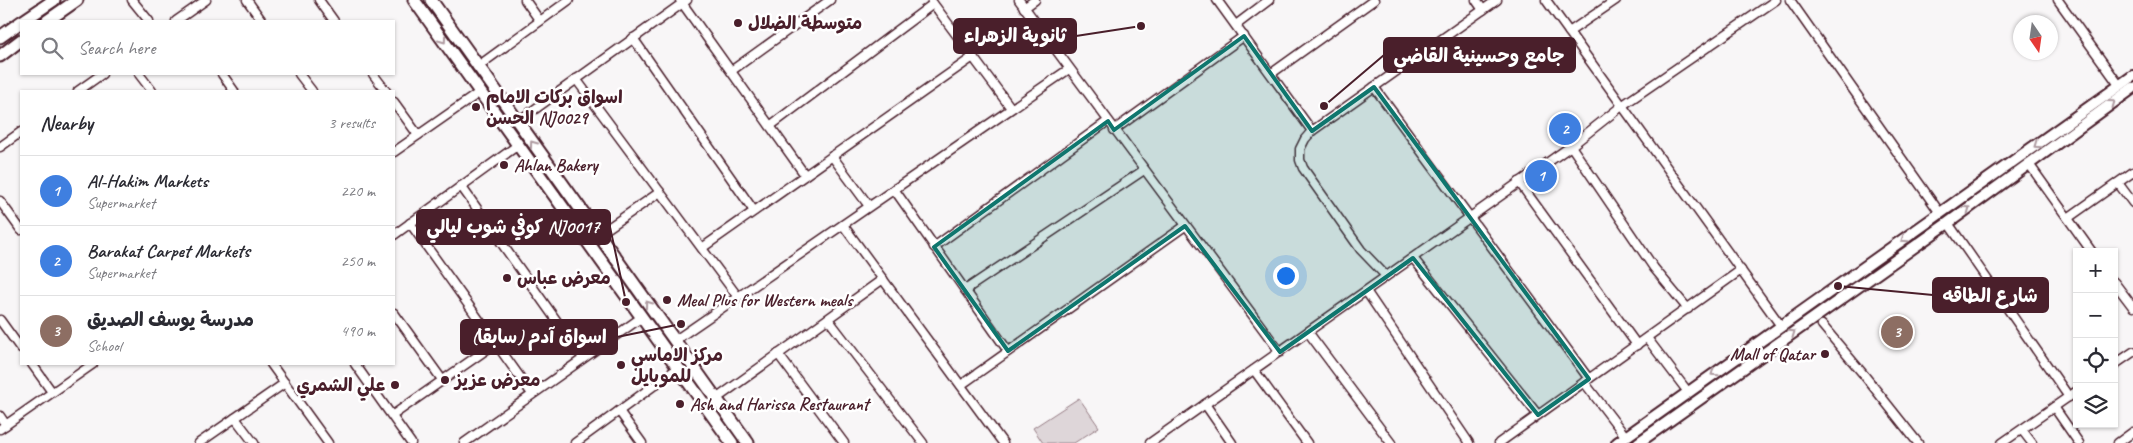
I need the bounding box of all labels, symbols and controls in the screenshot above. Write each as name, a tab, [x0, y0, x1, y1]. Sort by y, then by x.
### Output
place label: متوسطة الضلال	[748, 12, 862, 34]
north arrow	[2013, 15, 2058, 60]
marker: متوسطة الضلال	[732, 17, 744, 29]
callout: ثانوية الزهراء	[954, 19, 1076, 53]
search box	[20, 20, 395, 75]
text: ثانوية الزهراء	[964, 24, 1068, 48]
icon: search	[38, 34, 66, 62]
one-way arrow	[436, 34, 446, 43]
text: Search here	[78, 36, 155, 60]
callout: جامع وحسينية القاضي	[1384, 38, 1575, 72]
text: جامع وحسينية القاضي	[1394, 44, 1564, 72]
place label: اسواق بركات الامام الحسن NJ0029	[486, 86, 623, 129]
one-way arrow	[2107, 100, 2116, 109]
marker: اسواق بركات الامام الحسن NJ0029	[470, 101, 482, 113]
text: Nearby	[40, 110, 93, 136]
pin: 2	[1549, 110, 1581, 148]
text: 3 results	[328, 113, 375, 133]
one-way arrow	[2033, 139, 2042, 148]
one-way arrow	[530, 141, 538, 150]
place label: Ahlan Bakery	[514, 154, 600, 176]
pin: 1	[1525, 157, 1557, 195]
marker: Ahlan Bakery	[498, 159, 510, 171]
text: Al-Hakim Markets	[87, 169, 208, 193]
text: 1	[52, 181, 60, 201]
text: 220 m	[341, 181, 375, 201]
text: Supermarket	[87, 193, 155, 213]
one-way arrow	[1961, 206, 1971, 215]
callout: كوفي شوب ليالي NJ0017	[417, 210, 610, 244]
text: كوفي شوب ليالي NJ0017	[426, 213, 602, 243]
one-way arrow	[1900, 233, 1910, 242]
text: Barakat Carpet Markets	[87, 239, 250, 263]
map controls	[2073, 248, 2118, 428]
button: +	[2073, 248, 2118, 293]
text: 2	[52, 251, 60, 271]
text: 250 m	[341, 251, 375, 271]
text: Supermarket	[87, 263, 155, 283]
your location	[1273, 263, 1299, 289]
place label: معرض عباس	[517, 267, 611, 289]
marker: معرض عباس	[501, 272, 513, 284]
callout: شارع الطاقه	[1933, 278, 2048, 312]
text: شارع الطاقه	[1942, 284, 2038, 309]
place label: Meal Plus for Western meals	[677, 289, 854, 311]
button: −	[2073, 293, 2118, 338]
marker: Meal Plus for Western meals	[661, 294, 673, 306]
one-way arrow	[645, 300, 654, 310]
text: مدرسة يوسف الصديق	[87, 308, 254, 332]
pin: 3	[1881, 313, 1913, 351]
callout: اسواق آدم (سابقا)	[461, 320, 617, 354]
text: 3	[52, 321, 60, 341]
text: 490 m	[341, 321, 375, 341]
text: اسواق آدم (سابقا)	[471, 325, 607, 351]
one-way arrow	[1786, 330, 1795, 339]
text: School	[87, 336, 121, 356]
button: locate	[2073, 338, 2118, 383]
place label: Mall of Qatar	[1730, 343, 1818, 365]
place label: مركز الاماسي للموبايل	[631, 344, 723, 388]
marker: Mall of Qatar	[1819, 348, 1831, 360]
marker: مركز الاماسي للموبايل	[615, 359, 627, 371]
one-way arrow	[1711, 367, 1720, 377]
place label: معرض عزيز	[453, 369, 540, 391]
place label: علي الشمري	[297, 374, 385, 401]
marker: معرض عزيز	[439, 374, 451, 386]
marker: علي الشمري	[389, 379, 401, 391]
button: layers	[2073, 383, 2118, 428]
place label: Ash and Harissa Restaurant	[690, 393, 872, 415]
marker: Ash and Harissa Restaurant	[674, 398, 686, 410]

